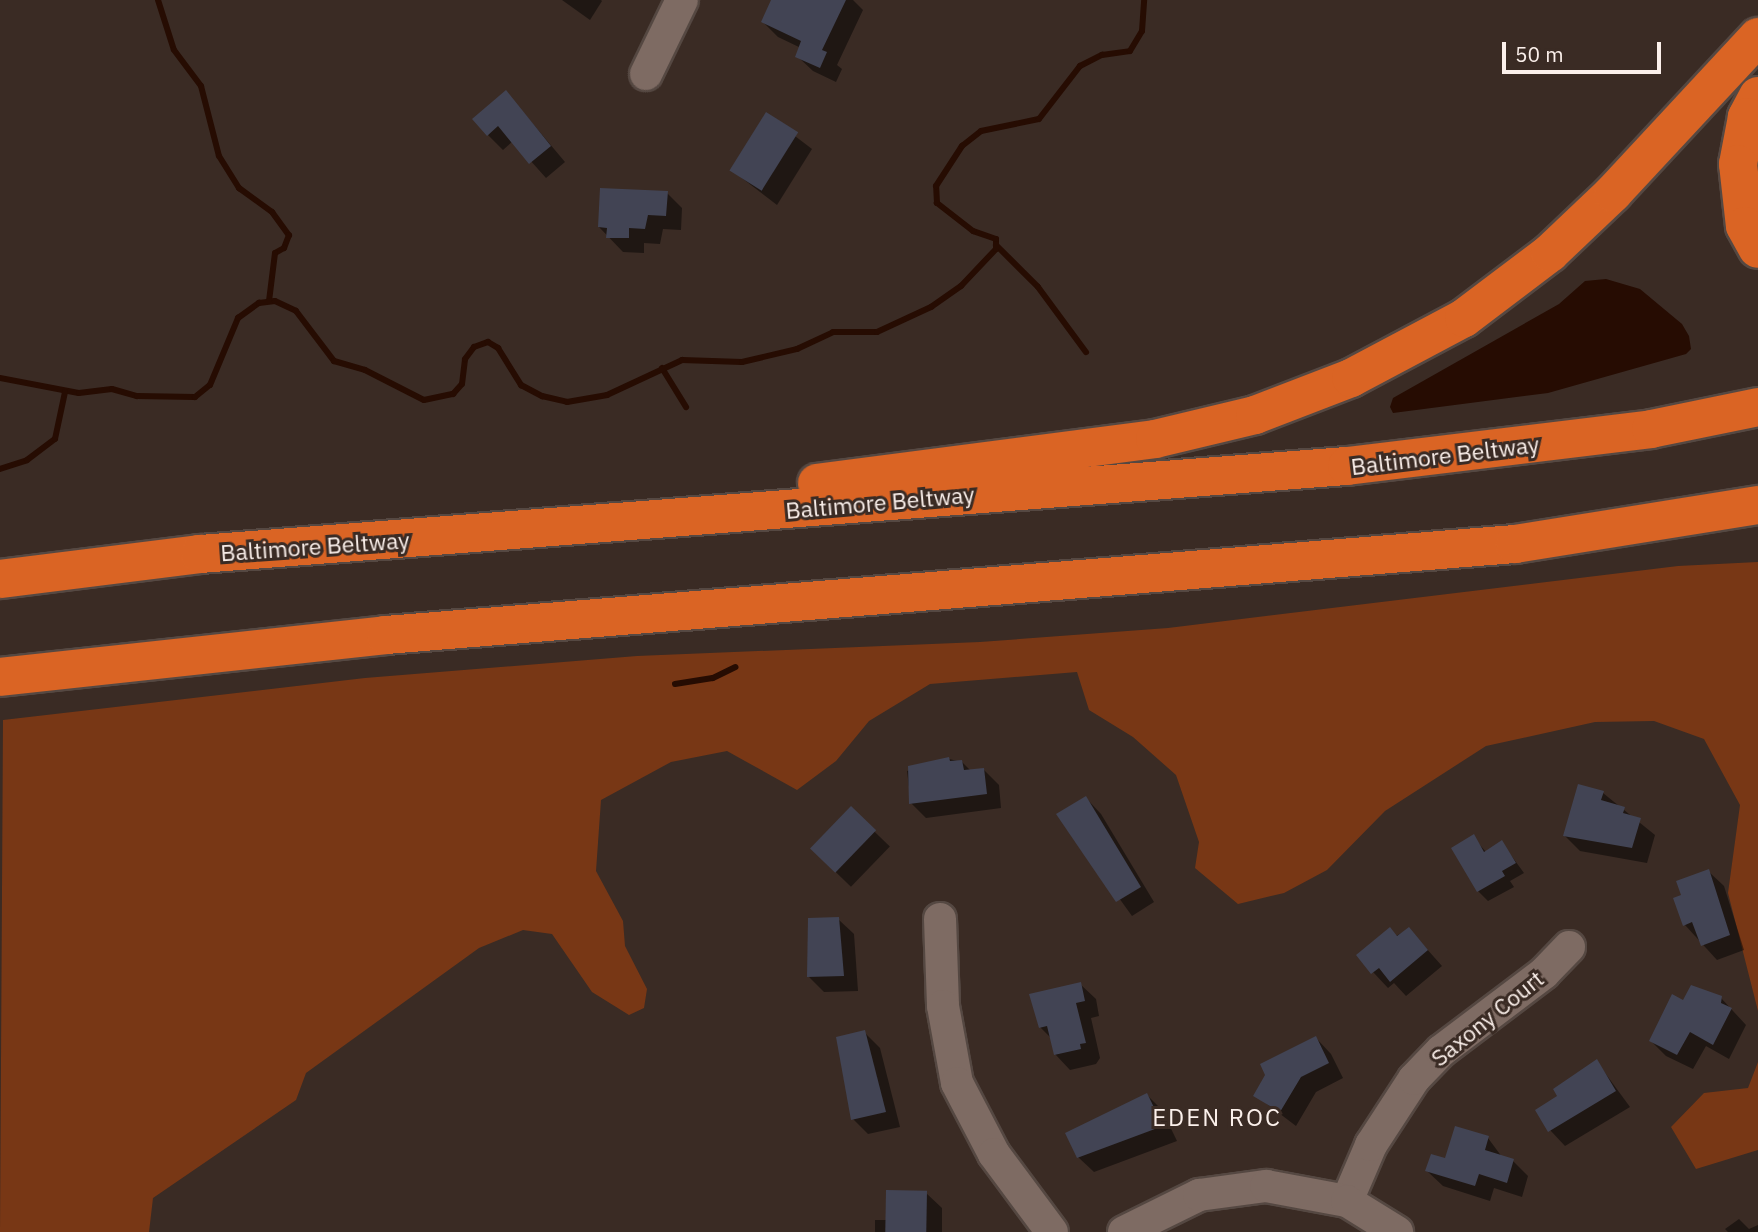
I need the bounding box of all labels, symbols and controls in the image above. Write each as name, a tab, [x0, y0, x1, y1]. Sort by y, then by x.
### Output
scale bar	[1506, 28, 1665, 72]
text: 50 m	[1515, 40, 1564, 68]
street label: Baltimore Beltway	[1349, 430, 1541, 480]
street label: Baltimore Beltway	[784, 480, 976, 524]
street label: Baltimore Beltway	[219, 526, 411, 566]
street label: Saxony Court	[1425, 964, 1549, 1072]
district label: EDEN ROC	[1153, 1104, 1281, 1132]

